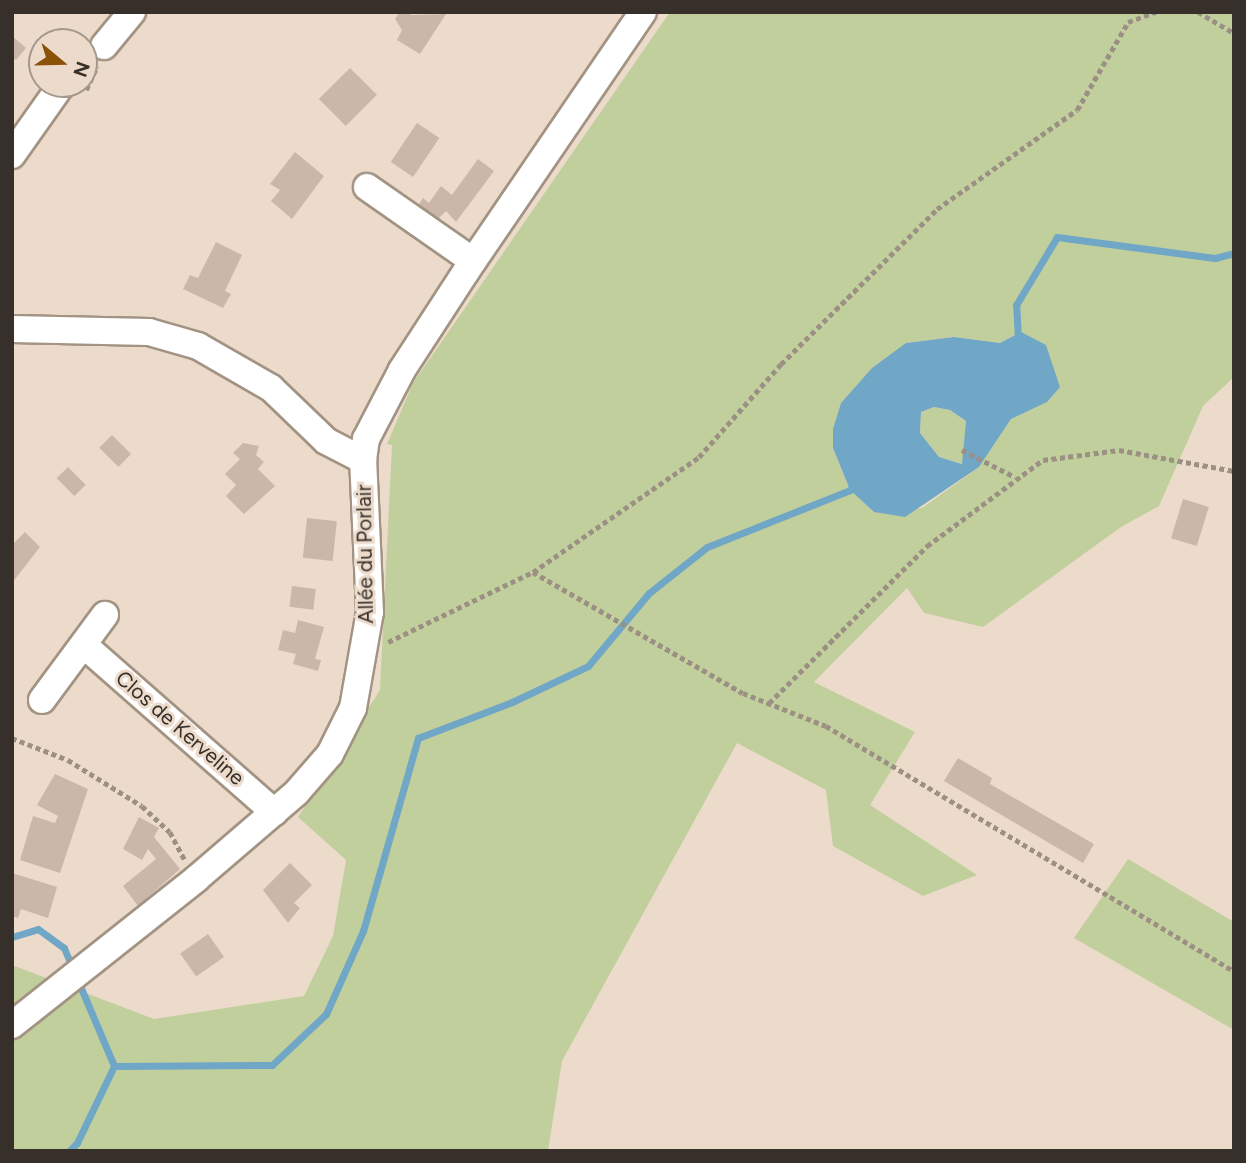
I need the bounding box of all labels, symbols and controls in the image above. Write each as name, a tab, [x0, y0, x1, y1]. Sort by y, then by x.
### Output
north arrow	[28, 28, 98, 98]
text: N	[68, 59, 95, 80]
street label: Allée du Porlair	[351, 484, 379, 624]
street label: Clos de Kerveline	[111, 665, 249, 791]

